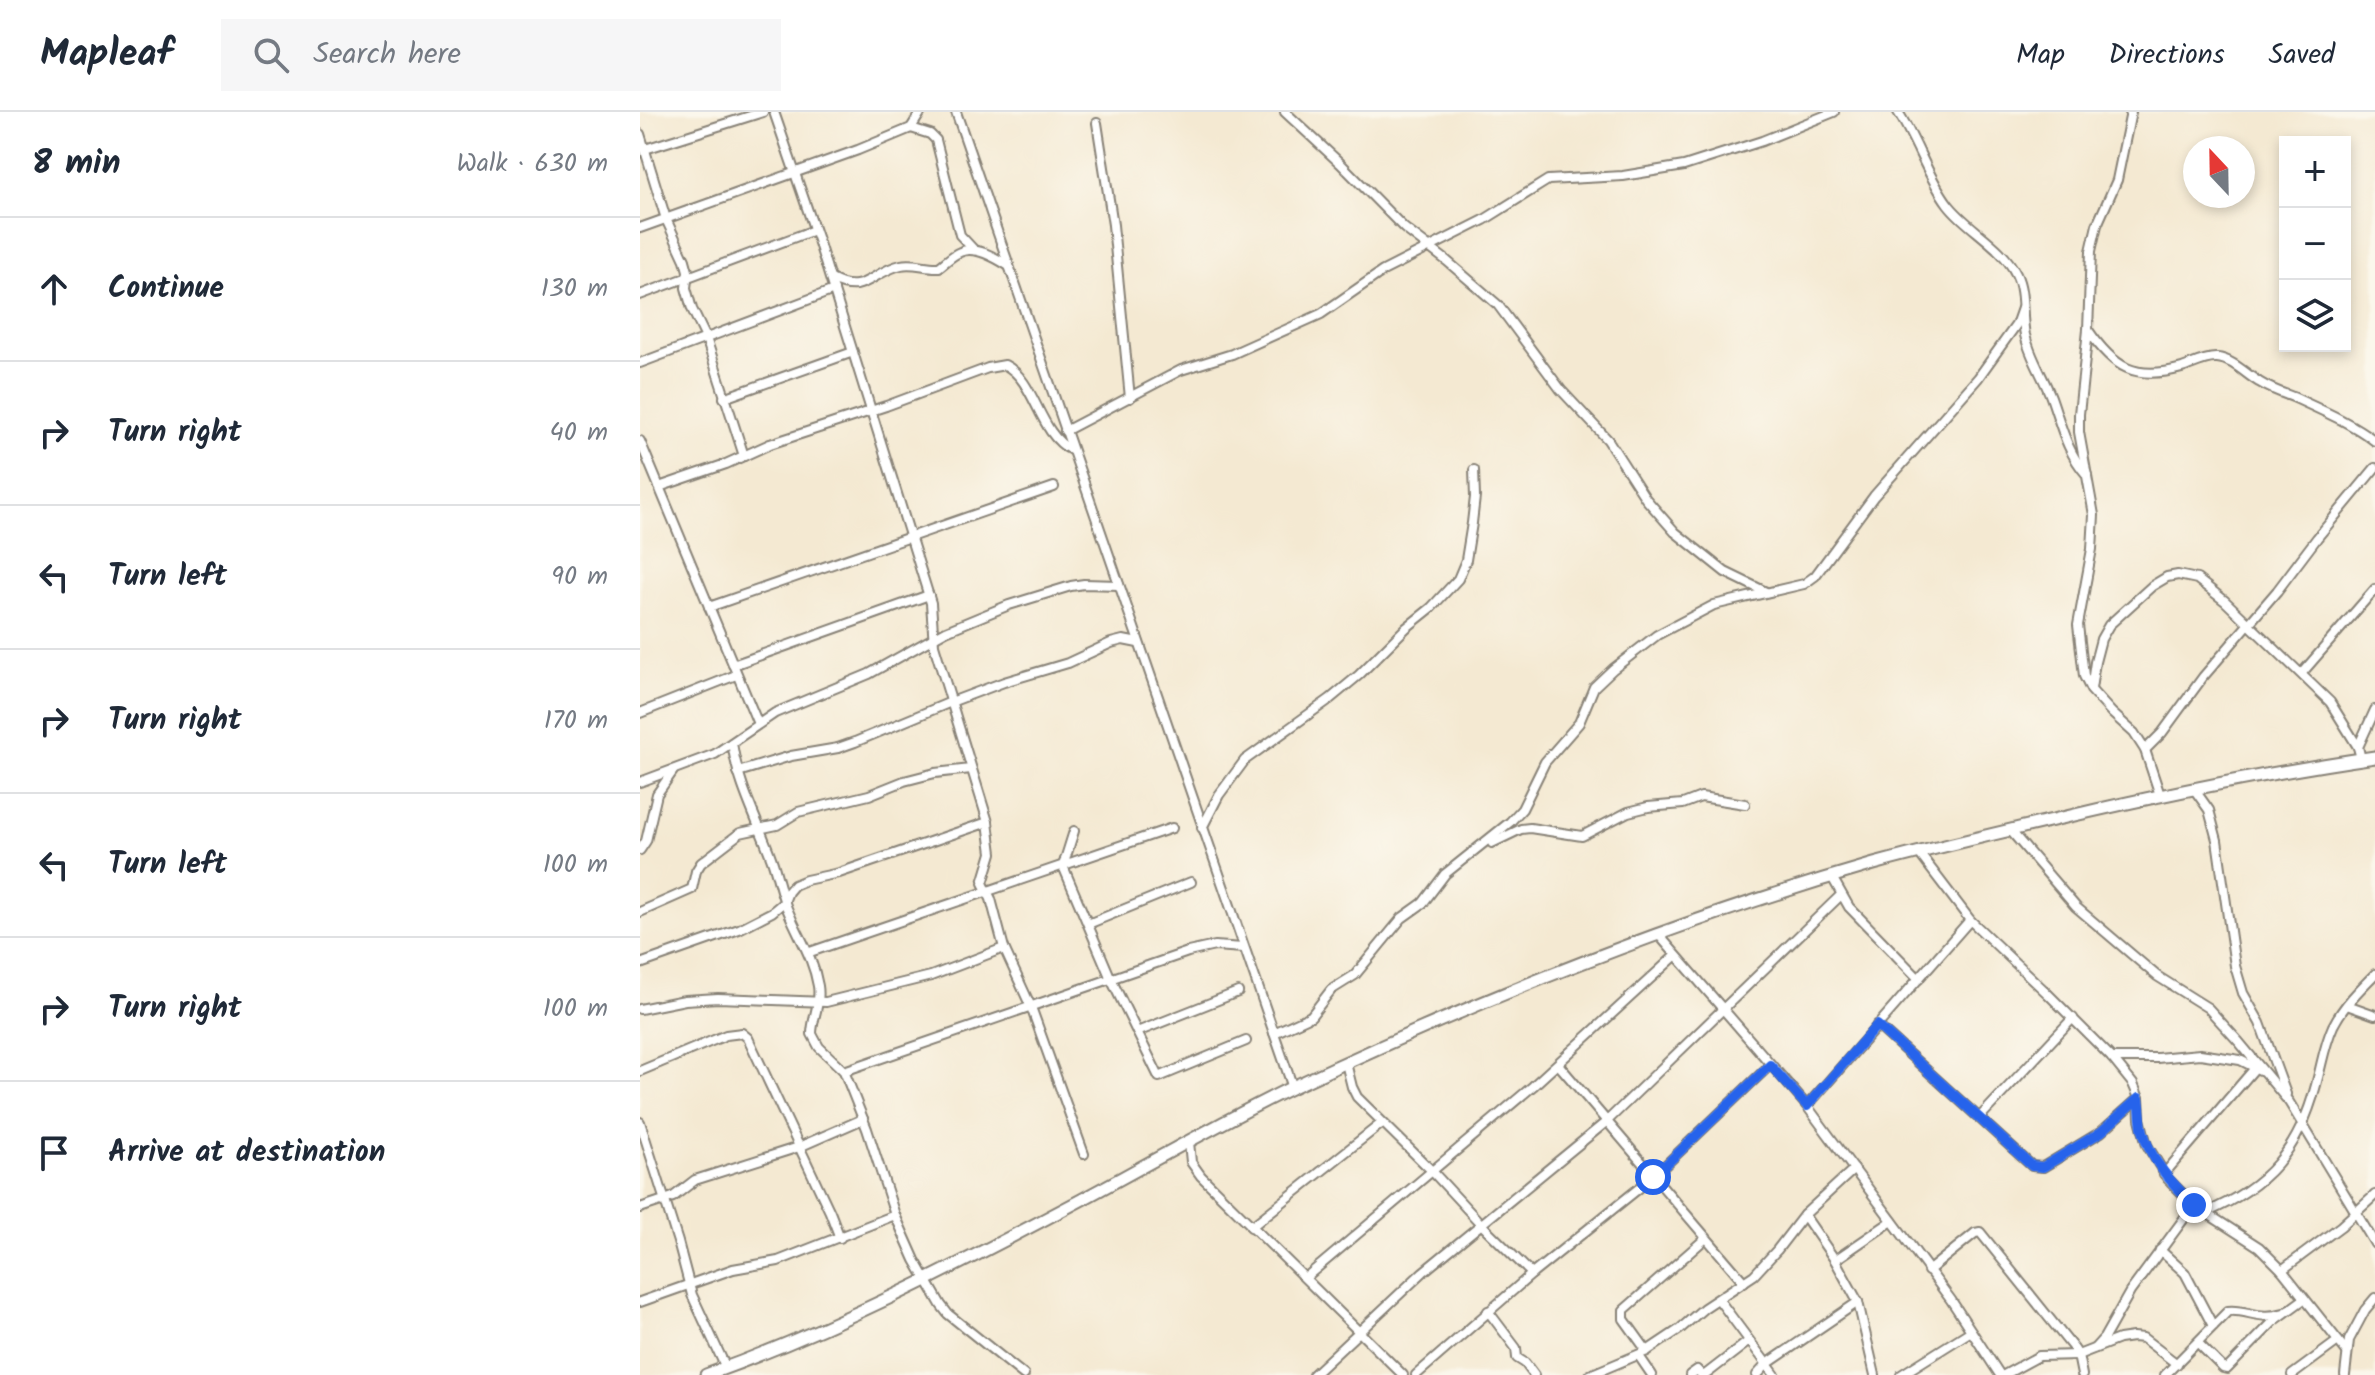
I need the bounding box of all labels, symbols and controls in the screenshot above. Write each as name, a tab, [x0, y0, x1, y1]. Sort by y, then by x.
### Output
search box	[221, 19, 781, 91]
text: Mapleaf	[40, 25, 173, 85]
text: Search here	[313, 31, 461, 79]
icon: search	[249, 33, 293, 77]
text: Map	[2016, 33, 2065, 78]
text: Directions	[2109, 33, 2225, 78]
text: Saved	[2269, 33, 2335, 78]
north arrow	[2183, 136, 2255, 208]
map controls	[2279, 136, 2351, 352]
button: +	[2279, 136, 2351, 208]
text: 8 min	[32, 137, 121, 191]
text: Walk · 630 m	[456, 143, 608, 185]
button: −	[2279, 208, 2351, 280]
text: Continue	[108, 265, 224, 313]
icon: ahead	[32, 267, 76, 311]
text: 130 m	[541, 268, 608, 310]
button: layers	[2279, 280, 2351, 352]
text: Turn right	[108, 409, 241, 457]
icon: right	[32, 411, 76, 455]
text: 40 m	[550, 412, 608, 454]
text: Turn left	[108, 553, 227, 601]
icon: left	[32, 555, 76, 599]
text: 90 m	[551, 556, 608, 598]
text: Turn right	[108, 697, 241, 745]
icon: right	[32, 699, 76, 743]
text: 170 m	[544, 700, 608, 742]
text: Turn left	[108, 841, 227, 889]
icon: left	[32, 843, 76, 887]
text: 100 m	[543, 844, 608, 886]
text: Turn right	[108, 985, 241, 1033]
icon: right	[32, 987, 76, 1031]
text: 100 m	[543, 988, 608, 1030]
text: Arrive at destination	[108, 1129, 385, 1177]
icon: arrive	[32, 1131, 76, 1175]
route start	[1635, 1159, 1671, 1195]
route end	[2176, 1187, 2212, 1223]

